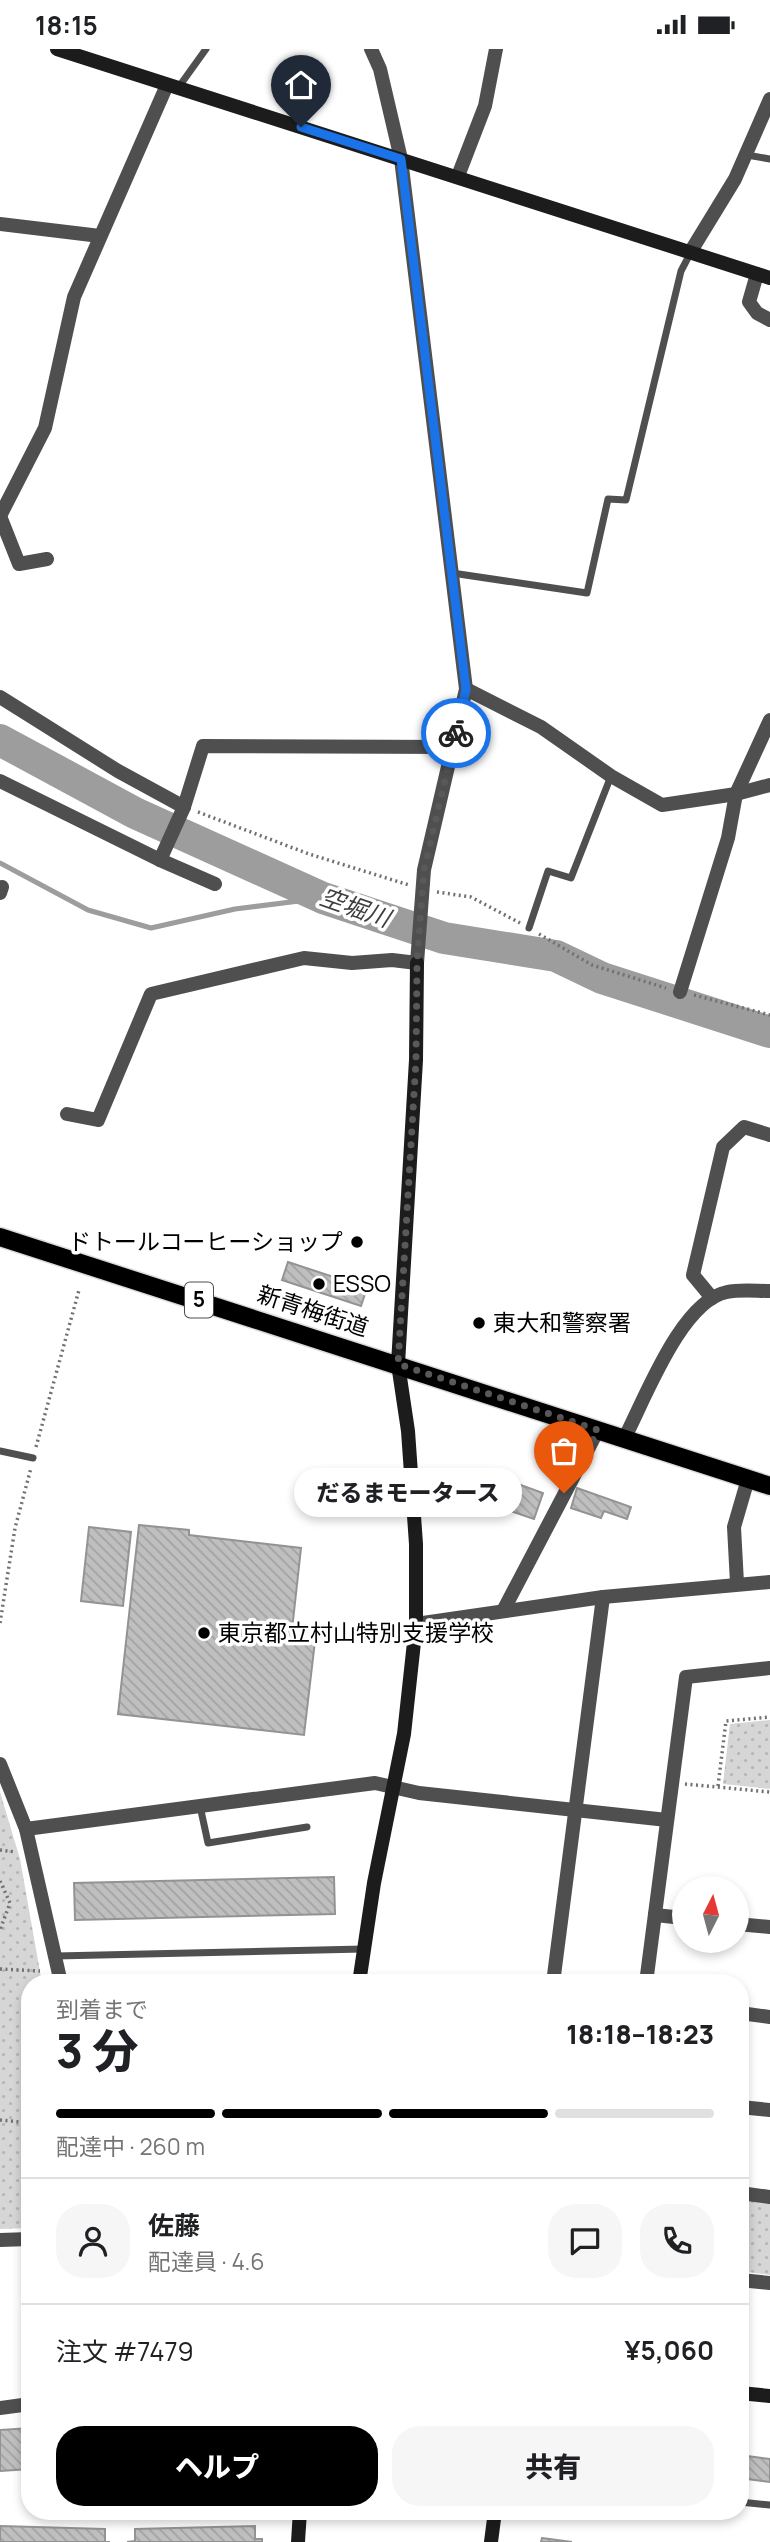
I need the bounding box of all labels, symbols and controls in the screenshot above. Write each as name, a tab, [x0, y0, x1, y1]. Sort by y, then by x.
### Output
text: 18:15	[35, 7, 98, 43]
pin	[271, 55, 331, 127]
icon: home	[282, 66, 320, 104]
courier	[421, 698, 491, 768]
icon: bike	[437, 714, 475, 752]
water label: 空堀川	[316, 879, 398, 935]
place label: ドトールコーヒーショップ	[68, 1225, 343, 1257]
marker: ドトールコーヒーショップ	[349, 1234, 365, 1250]
place label: ESSO	[333, 1267, 391, 1299]
marker: ESSO	[311, 1276, 327, 1292]
street label: 新青梅街道	[254, 1277, 373, 1343]
road number: 5	[185, 1283, 213, 1317]
place label: 東大和警察署	[493, 1306, 631, 1338]
marker: 東大和警察署	[471, 1315, 487, 1331]
pin	[534, 1421, 594, 1493]
icon: bag	[545, 1432, 583, 1470]
callout: だるまモータース	[294, 1469, 522, 1517]
text: だるまモータース	[317, 1476, 499, 1508]
place label: 東京都立村山特別支援学校	[218, 1616, 494, 1648]
marker: 東京都立村山特別支援学校	[196, 1625, 212, 1641]
north arrow	[672, 1876, 749, 1953]
map controls	[672, 1876, 749, 1953]
text: 到着まで	[56, 1993, 148, 2025]
text: 18:18–18:23	[566, 2016, 714, 2052]
text: 3 分	[56, 2019, 138, 2082]
text: 配達中 · 260 m	[56, 2130, 205, 2162]
button: person	[56, 2204, 130, 2278]
button: chat	[548, 2204, 622, 2278]
button: phone	[640, 2204, 714, 2278]
text: 佐藤	[148, 2207, 200, 2243]
text: 配達員 · 4.6	[148, 2245, 265, 2277]
text: ¥5,060	[625, 2332, 714, 2368]
text: 注文 #7479	[56, 2333, 194, 2369]
button: ヘルプ	[56, 2426, 378, 2506]
button: 共有	[392, 2426, 714, 2506]

